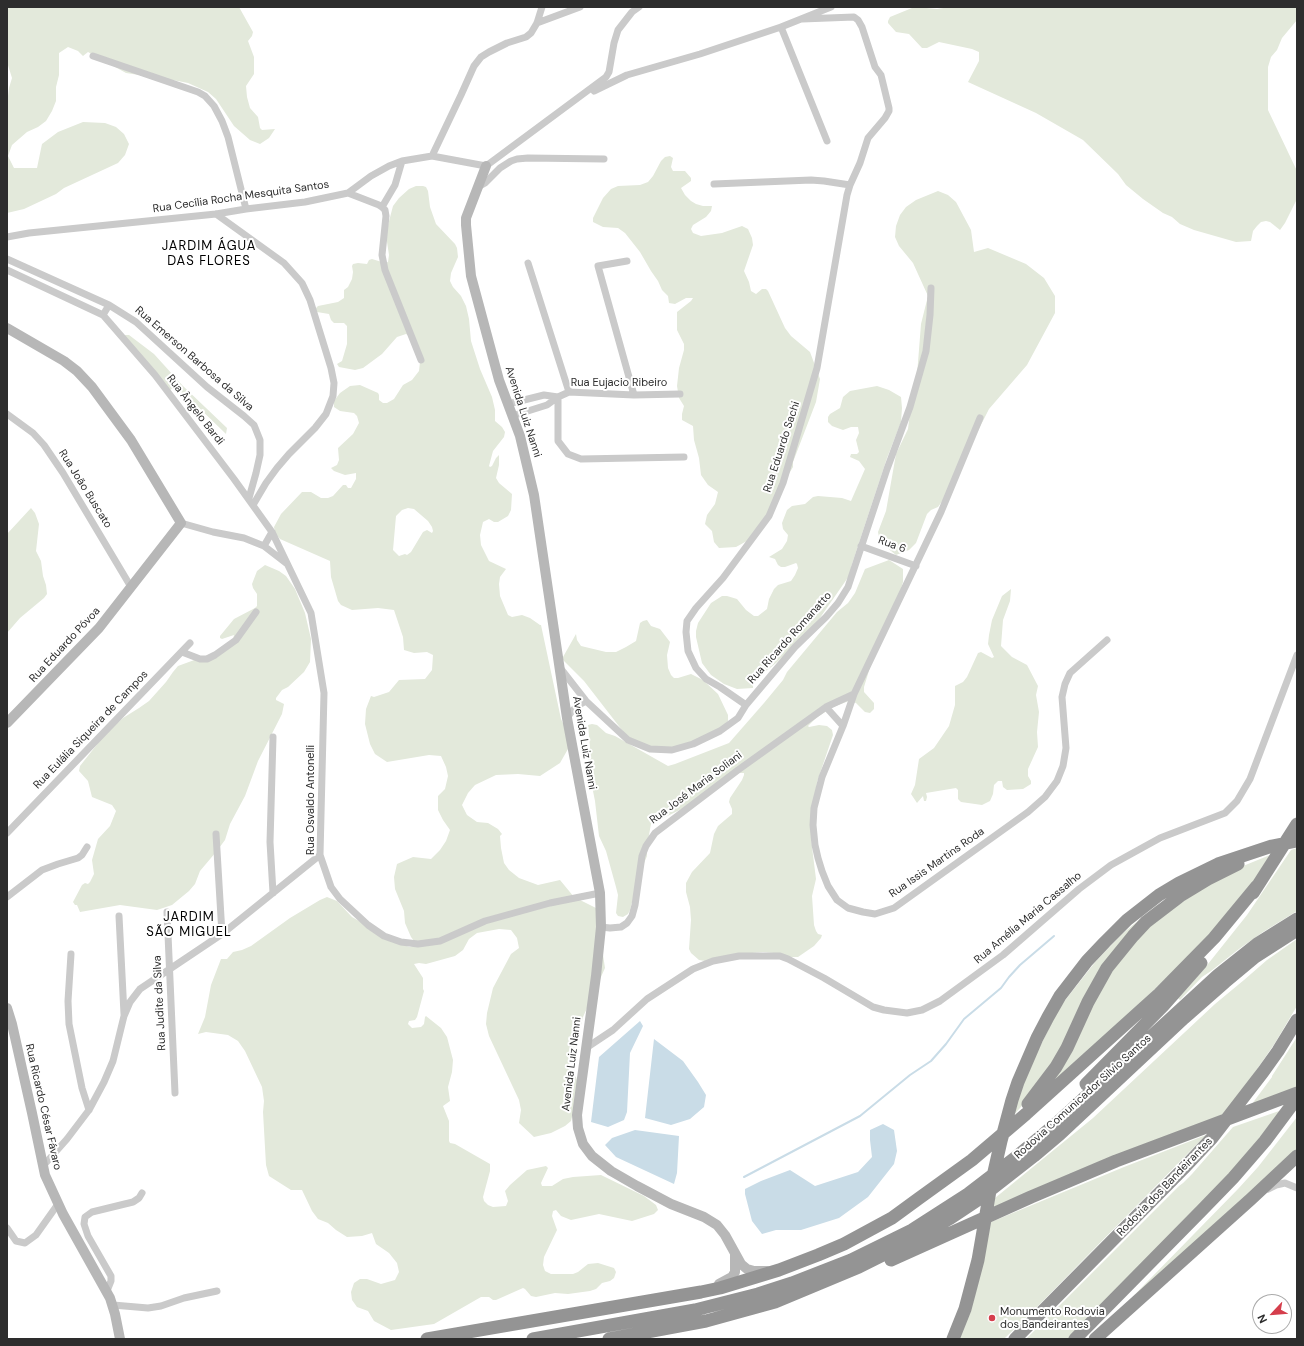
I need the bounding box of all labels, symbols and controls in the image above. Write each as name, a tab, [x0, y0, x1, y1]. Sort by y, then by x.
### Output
street label: Rua Cecília Rocha Mesquita Santos	[152, 178, 330, 216]
district label: JARDIM ÁGUA DAS FLORES	[162, 239, 256, 270]
street label: Rua Emerson Barbosa da Silva	[132, 304, 256, 414]
street label: Avenida Luiz Nanni	[502, 365, 544, 459]
street label: Rua Ângelo Bardi	[163, 372, 227, 448]
street label: Rua Eujacio Ribeiro	[571, 376, 667, 390]
street label: Rua Eduardo Sachi	[761, 400, 803, 494]
street label: Rua João Buscato	[55, 447, 115, 531]
street label: Rua 6	[876, 534, 908, 556]
street label: Rua Ricardo Romanatto	[745, 589, 835, 687]
street label: Rua Eduardo Póvoa	[27, 605, 103, 685]
street label: Rua Eulália Siqueira de Campos	[31, 668, 151, 792]
street label: Avenida Luiz Nanni	[569, 695, 599, 791]
street label: Rua Osvaldo Antonelli	[304, 745, 318, 855]
street label: Rua José Maria Soliani	[647, 749, 745, 827]
street label: Rua Issis Martins Roda	[887, 825, 987, 901]
street label: Rua Amélia Maria Cassalho	[972, 869, 1084, 967]
district label: JARDIM SÃO MIGUEL	[146, 910, 232, 941]
street label: Rua Judite da Silva	[151, 955, 169, 1051]
street label: Avenida Luiz Nanni	[560, 1016, 584, 1112]
street label: Rodovia Comunicador Silvio Santos	[1012, 1032, 1154, 1162]
street label: Rua Ricardo César Fávaro	[22, 1043, 64, 1171]
street label: Rodovia dos Bandeirantes	[1114, 1135, 1216, 1239]
north arrow	[1252, 1294, 1292, 1334]
place label: Monumento Rodovia dos Bandeirantes	[1000, 1305, 1105, 1331]
text: N	[1254, 1312, 1270, 1325]
marker: Monumento Rodovia dos Bandeirantes	[987, 1313, 997, 1323]

